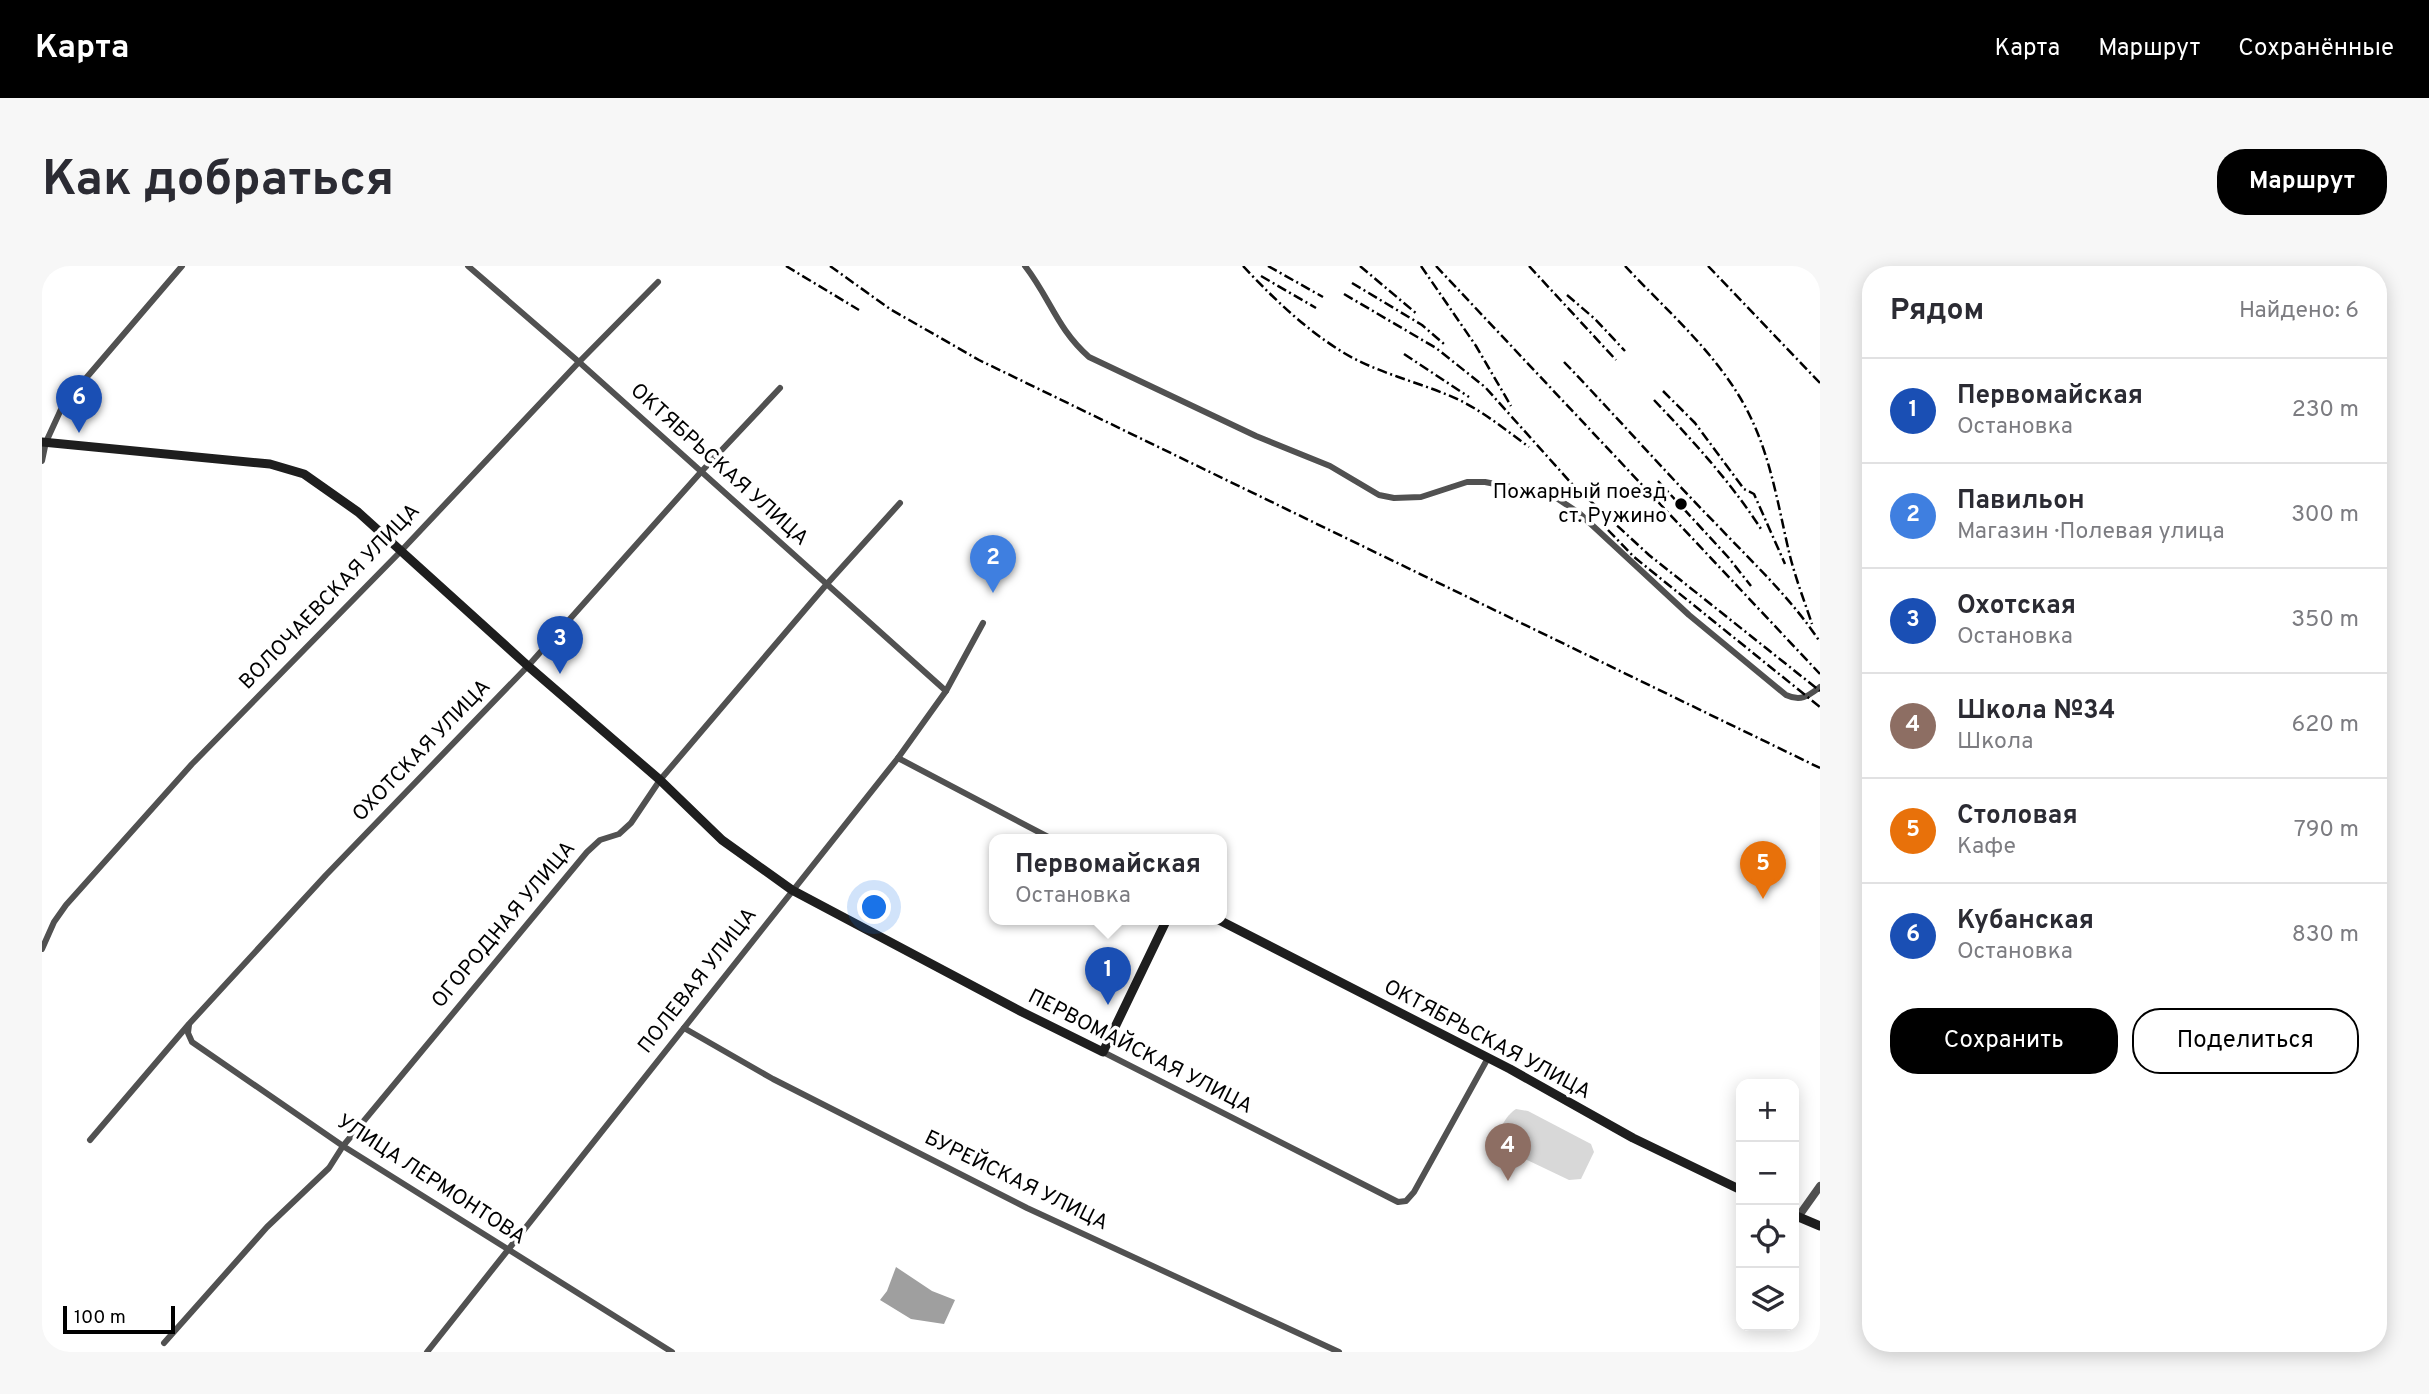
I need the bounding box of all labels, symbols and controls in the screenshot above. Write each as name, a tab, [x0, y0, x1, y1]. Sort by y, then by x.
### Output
text: Карта	[35, 28, 129, 70]
text: Карта	[1994, 34, 2060, 64]
text: Маршрут	[2098, 34, 2200, 64]
text: Сохранённые	[2238, 34, 2394, 64]
button: Маршрут	[2217, 149, 2387, 215]
text: Как добраться	[42, 151, 394, 213]
text: Рядом	[1890, 293, 1984, 330]
text: Найдено: 6	[2239, 297, 2359, 326]
pin: 6	[56, 375, 102, 433]
street label: ОКТЯБРЬСКАЯ УЛИЦА	[624, 378, 814, 552]
text: Первомайская	[1957, 380, 2143, 413]
text: 1	[1908, 396, 1918, 425]
text: 230 m	[2292, 396, 2359, 425]
text: Остановка	[1957, 413, 2073, 442]
place label: Пожарный поезд ст. Ружино	[1493, 479, 1667, 530]
text: Павильон	[1957, 485, 2085, 518]
marker: Пожарный поезд ст. Ружино	[1673, 496, 1689, 512]
street label: ВОЛОЧАЕВСКАЯ УЛИЦА	[234, 498, 426, 696]
text: 2	[1906, 501, 1920, 530]
text: 300 m	[2291, 501, 2359, 530]
text: Магазин · Полевая улица	[1957, 518, 2225, 547]
pin: 2	[970, 535, 1016, 593]
text: Охотская	[1957, 590, 2076, 623]
text: 3	[1906, 606, 1920, 635]
text: 350 m	[2291, 606, 2359, 635]
pin: 3	[537, 616, 583, 674]
text: Остановка	[1957, 623, 2073, 652]
street label: ОХОТСКАЯ УЛИЦА	[347, 674, 497, 828]
text: Школа №34	[1957, 695, 2115, 728]
text: 4	[1906, 711, 1920, 740]
text: 620 m	[2292, 711, 2359, 740]
text: Школа	[1957, 728, 2033, 757]
text: Столовая	[1957, 800, 2078, 833]
text: 5	[1906, 816, 1920, 845]
text: 790 m	[2294, 816, 2359, 845]
text: Кафе	[1957, 833, 2016, 862]
popup	[989, 834, 1227, 925]
street label: ОГОРОДНАЯ УЛИЦА	[426, 836, 582, 1014]
pin: 5	[1740, 841, 1786, 899]
text: Первомайская	[1015, 849, 1201, 882]
text: Остановка	[1015, 882, 1131, 911]
your location	[857, 890, 891, 924]
street label: ПОЛЕВАЯ УЛИЦА	[633, 903, 763, 1059]
text: Кубанская	[1957, 905, 2094, 938]
text: 6	[1906, 921, 1920, 950]
text: 830 m	[2292, 921, 2359, 950]
text: Остановка	[1957, 938, 2073, 967]
pin: 1	[1085, 947, 1131, 1005]
street label: ОКТЯБРЬСКАЯ УЛИЦА	[1379, 974, 1595, 1106]
street label: ПЕРВОМАЙСКАЯ УЛИЦА	[1023, 983, 1257, 1120]
button: Сохранить	[1890, 1008, 2118, 1074]
button: Поделиться	[2132, 1008, 2359, 1074]
map controls	[1736, 1079, 1799, 1331]
button: +	[1736, 1079, 1799, 1142]
street label: УЛИЦА ЛЕРМОНТОВА	[331, 1109, 531, 1251]
pin: 4	[1485, 1123, 1531, 1181]
street label: БУРЕЙСКАЯ УЛИЦА	[920, 1124, 1113, 1237]
button: −	[1736, 1142, 1799, 1205]
button: locate	[1736, 1205, 1799, 1268]
button: layers	[1736, 1268, 1799, 1331]
scale bar	[63, 1303, 175, 1335]
text: 100 m	[74, 1306, 126, 1330]

